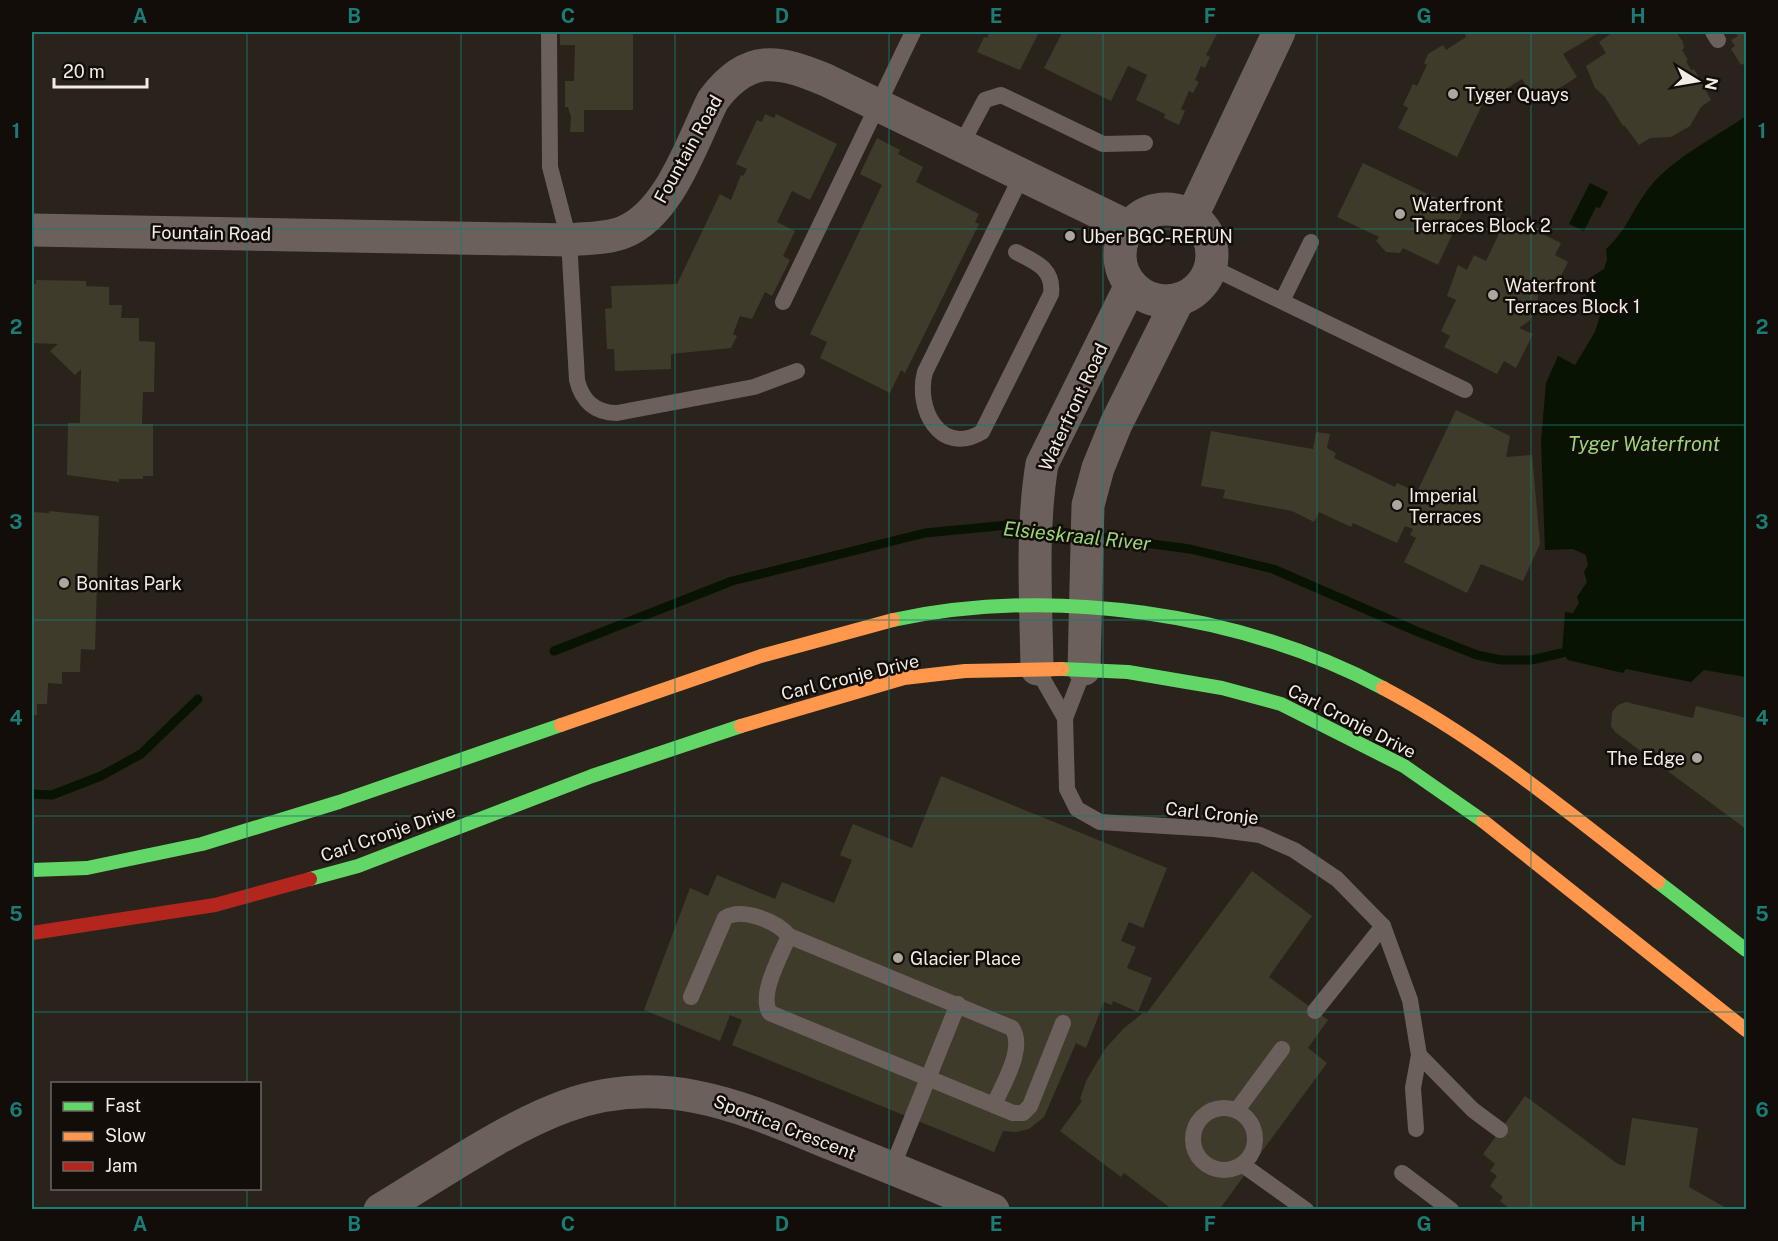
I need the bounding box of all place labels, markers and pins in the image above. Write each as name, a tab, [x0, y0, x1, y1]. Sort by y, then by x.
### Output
place label: Tyger Quays	[1465, 84, 1569, 105]
marker: Tyger Quays	[1446, 87, 1460, 101]
place label: Waterfront Terraces Block 2	[1412, 194, 1551, 236]
marker: Waterfront Terraces Block 2	[1393, 207, 1407, 221]
place label: Uber BGC-RERUN	[1082, 226, 1233, 247]
marker: Uber BGC-RERUN	[1063, 229, 1077, 243]
place label: Waterfront Terraces Block 1	[1505, 275, 1640, 317]
marker: Waterfront Terraces Block 1	[1486, 288, 1500, 302]
place label: Imperial Terraces	[1409, 485, 1481, 527]
marker: Imperial Terraces	[1390, 498, 1404, 512]
place label: Bonitas Park	[76, 573, 182, 594]
marker: Bonitas Park	[57, 576, 71, 590]
place label: The Edge	[1607, 748, 1685, 769]
marker: The Edge	[1690, 751, 1704, 765]
place label: Glacier Place	[910, 948, 1021, 969]
marker: Glacier Place	[891, 951, 905, 965]

